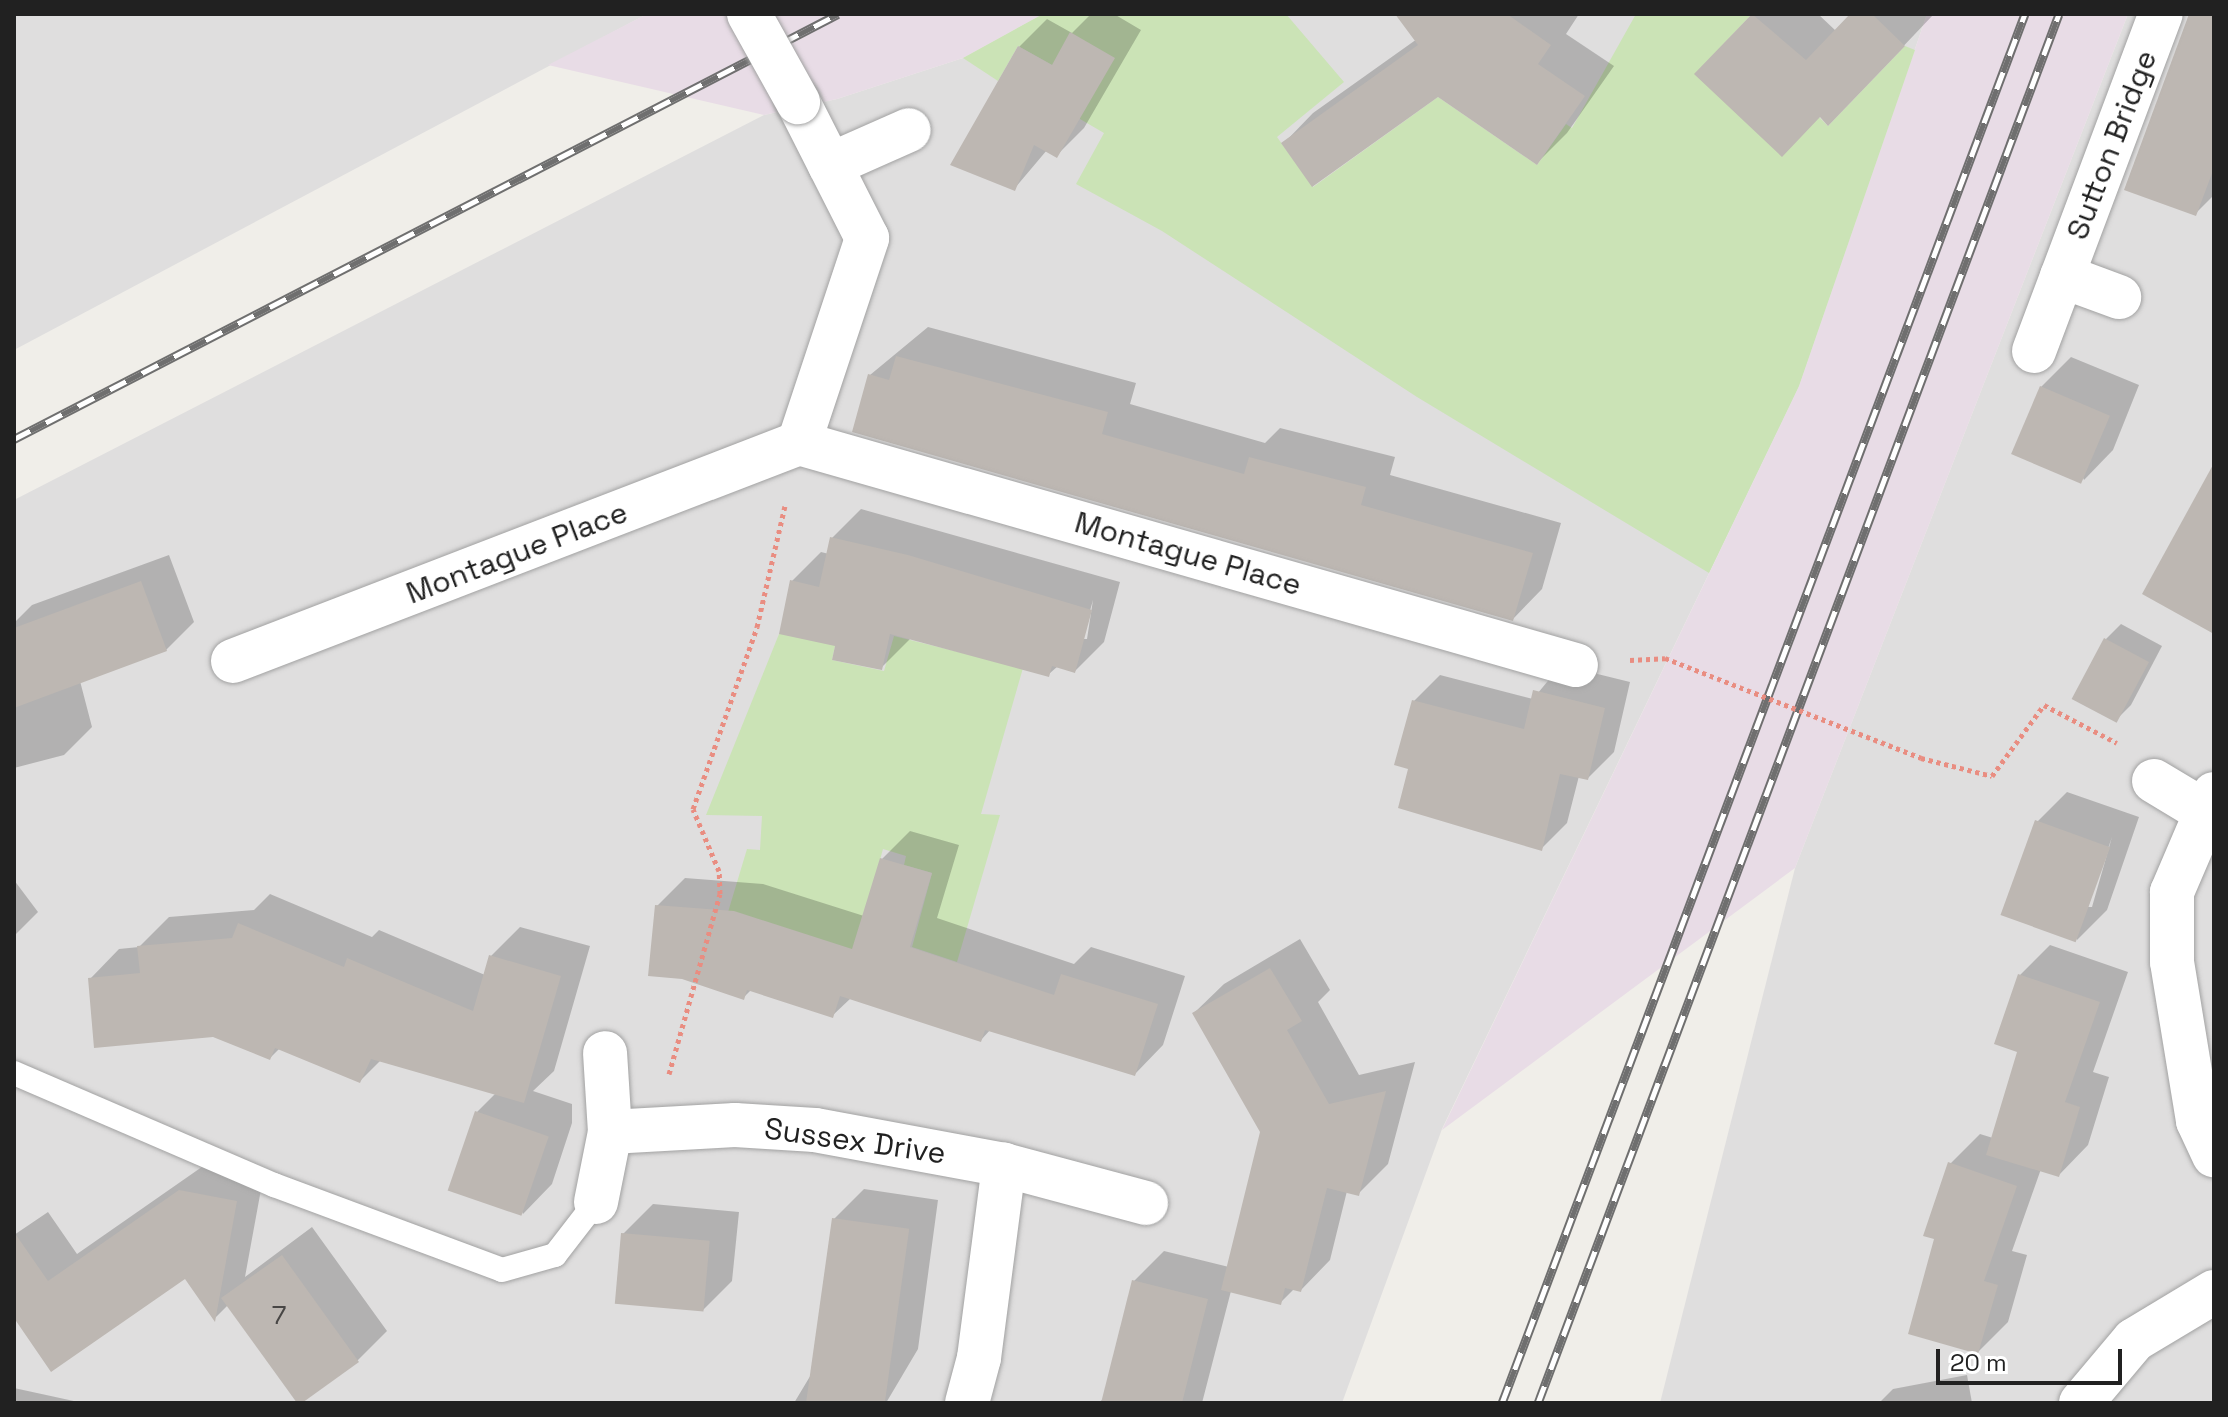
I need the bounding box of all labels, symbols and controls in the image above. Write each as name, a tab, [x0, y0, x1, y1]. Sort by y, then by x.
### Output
street label: Sutton Bridge	[2059, 45, 2165, 245]
street label: Montague Place	[401, 494, 633, 612]
street label: Montague Place	[1071, 504, 1305, 604]
street label: Sussex Drive	[762, 1110, 948, 1172]
house number: 7	[272, 1300, 286, 1332]
scale bar	[1940, 1333, 2126, 1383]
text: 20 m	[1950, 1347, 2007, 1378]

